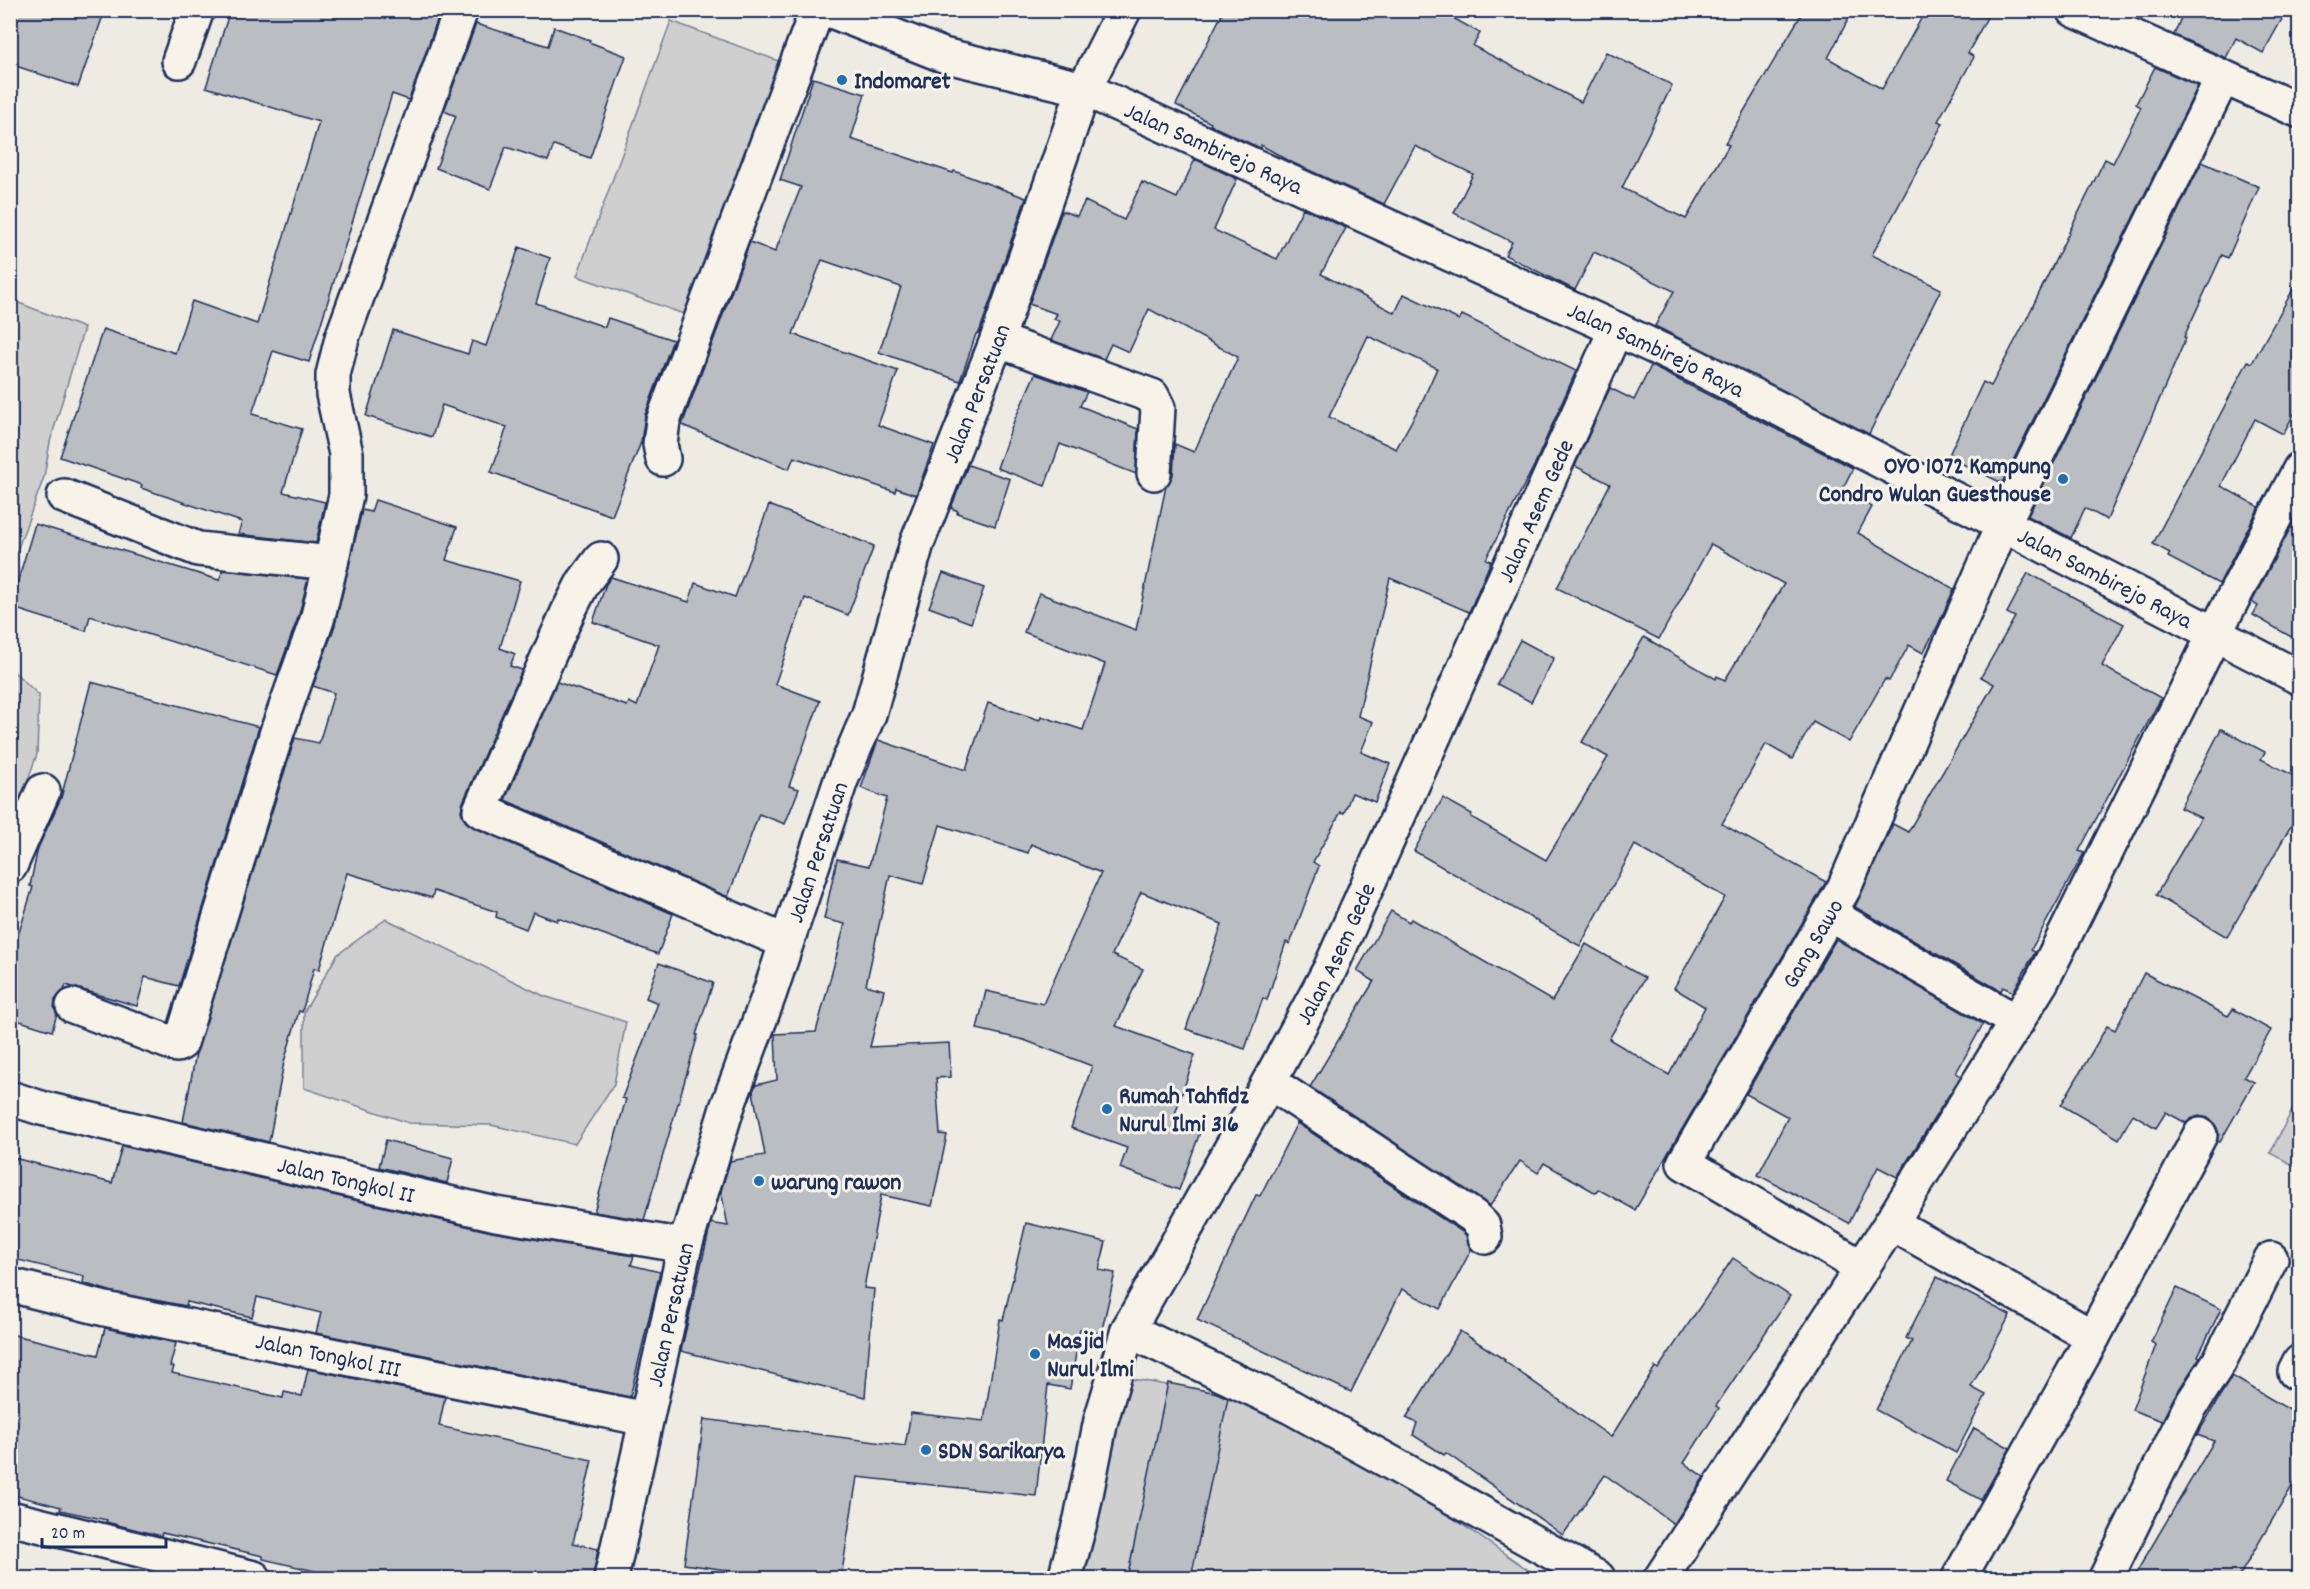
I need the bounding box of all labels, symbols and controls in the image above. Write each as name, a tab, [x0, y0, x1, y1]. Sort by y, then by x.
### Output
place label: Indomaret	[854, 66, 951, 100]
marker: Indomaret	[835, 73, 849, 87]
street label: Jalan Sambirejo Raya	[1118, 95, 1308, 206]
street label: Jalan Sambirejo Raya	[1561, 295, 1750, 409]
street label: Jalan Persatuan	[936, 320, 1021, 469]
street label: Jalan Asem Gede	[1491, 435, 1585, 589]
place label: OYO 1072 Kampung Condro Wulan Guesthouse	[1819, 451, 2051, 513]
marker: OYO 1072 Kampung Condro Wulan Guesthouse	[2056, 472, 2070, 486]
street label: Jalan Sambirejo Raya	[2011, 521, 2198, 640]
street label: Jalan Persatuan	[780, 778, 859, 928]
street label: Jalan Asem Gede	[1289, 878, 1386, 1032]
street label: Gang Sawo	[1775, 893, 1854, 996]
place label: Rumah Tahfidz Nurul Ilmi 316	[1119, 1081, 1249, 1143]
marker: Rumah Tahfidz Nurul Ilmi 316	[1100, 1102, 1114, 1116]
street label: Jalan Tongkol II	[274, 1150, 418, 1215]
place label: warung rawon	[771, 1167, 901, 1201]
marker: warung rawon	[752, 1174, 766, 1188]
street label: Jalan Persatuan	[640, 1240, 705, 1391]
street label: Jalan Tongkol III	[252, 1326, 404, 1389]
place label: Masjid Nurul Ilmi	[1047, 1326, 1134, 1388]
marker: Masjid Nurul Ilmi	[1028, 1347, 1042, 1361]
place label: SDN Sarikarya	[938, 1436, 1065, 1470]
marker: SDN Sarikarya	[919, 1443, 933, 1457]
scale bar	[42, 1511, 166, 1549]
text: 20 m	[51, 1522, 85, 1547]

